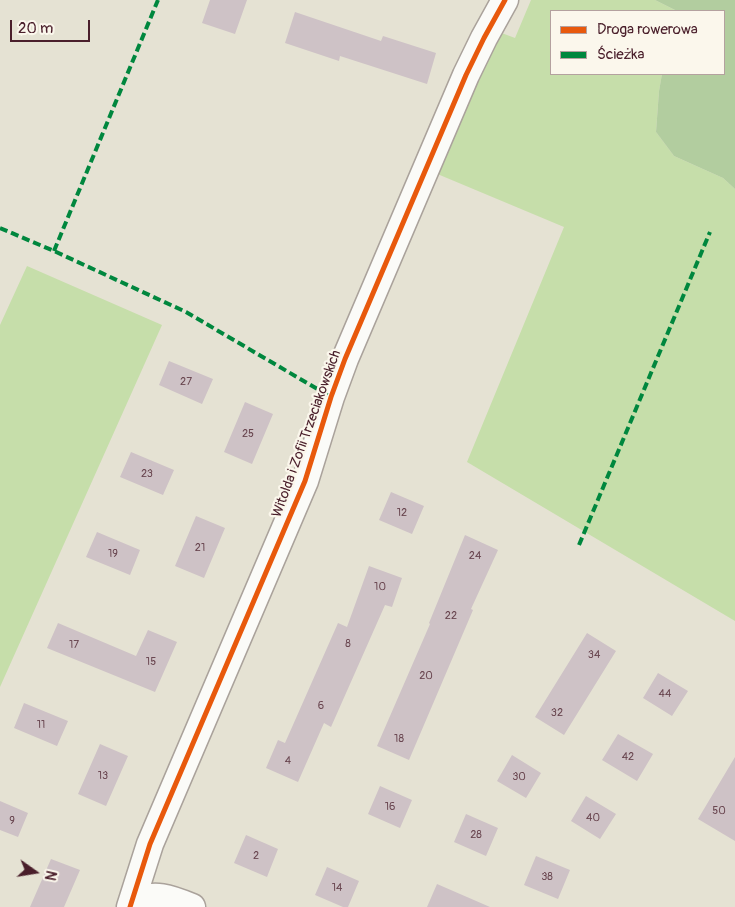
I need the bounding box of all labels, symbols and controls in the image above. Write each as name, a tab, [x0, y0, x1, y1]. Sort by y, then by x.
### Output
scale bar	[12, 10, 92, 42]
legend	[550, 10, 725, 75]
text: 20 m	[18, 19, 53, 38]
text: Droga rowerowa	[597, 20, 698, 39]
text: Ścieżka	[597, 45, 645, 64]
street label: Witolda i Zofii Trzeciakowskich	[269, 348, 345, 520]
house number: 27	[180, 375, 192, 389]
house number: 25	[242, 427, 254, 441]
house number: 23	[141, 467, 153, 481]
house number: 12	[397, 506, 407, 520]
house number: 21	[195, 541, 205, 555]
house number: 19	[108, 547, 118, 561]
house number: 24	[469, 549, 481, 563]
house number: 10	[374, 580, 386, 594]
house number: 22	[445, 609, 457, 623]
house number: 8	[345, 637, 351, 651]
house number: 17	[69, 638, 79, 652]
house number: 34	[588, 648, 600, 662]
house number: 15	[146, 655, 156, 669]
house number: 20	[419, 669, 433, 683]
house number: 44	[659, 687, 671, 701]
house number: 6	[318, 699, 324, 713]
house number: 32	[551, 706, 563, 720]
house number: 11	[37, 718, 45, 732]
house number: 18	[394, 732, 404, 746]
house number: 42	[622, 750, 634, 764]
house number: 4	[285, 754, 291, 768]
house number: 13	[98, 769, 108, 783]
house number: 30	[512, 770, 526, 784]
house number: 16	[385, 800, 395, 814]
house number: 50	[712, 804, 726, 818]
house number: 40	[586, 811, 600, 825]
house number: 9	[9, 814, 15, 828]
house number: 28	[470, 828, 482, 842]
north arrow	[10, 847, 60, 897]
house number: 2	[253, 849, 259, 863]
text: N	[41, 869, 59, 882]
house number: 38	[541, 870, 553, 884]
house number: 14	[332, 881, 342, 895]

